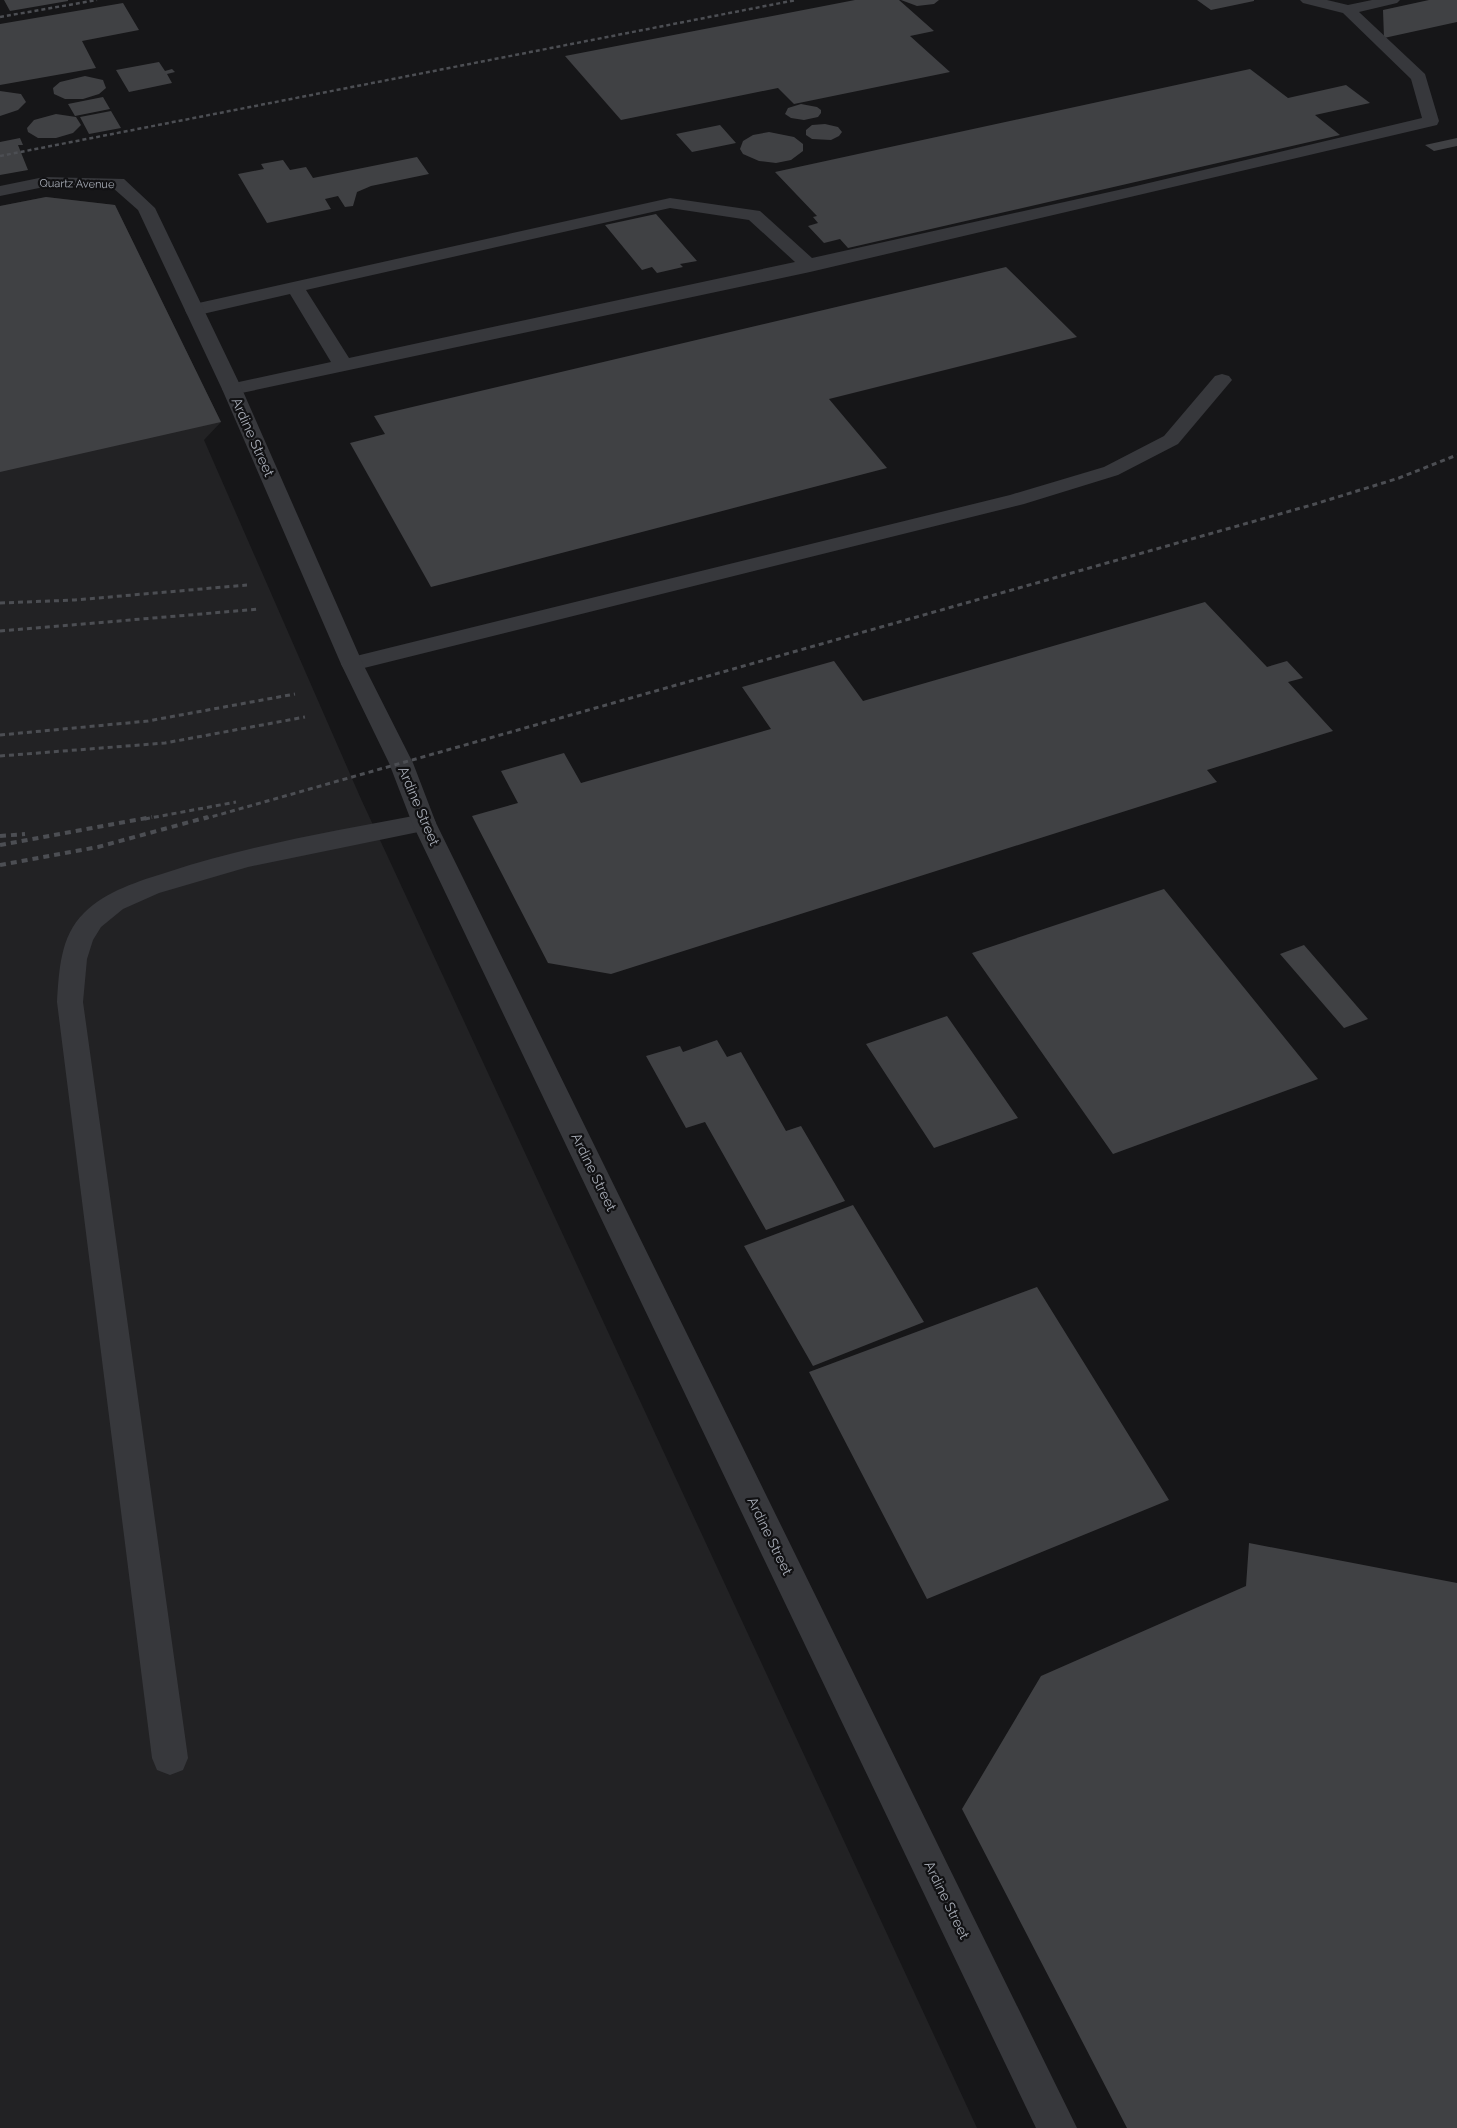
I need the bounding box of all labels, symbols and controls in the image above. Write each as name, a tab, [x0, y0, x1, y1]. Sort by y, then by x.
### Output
street label: Quartz Avenue	[39, 177, 115, 191]
street label: Ardine Street	[228, 395, 278, 479]
street label: Ardine Street	[395, 764, 443, 848]
street label: Ardine Street	[568, 1130, 620, 1214]
street label: Ardine Street	[744, 1494, 796, 1578]
street label: Ardine Street	[921, 1858, 973, 1942]

